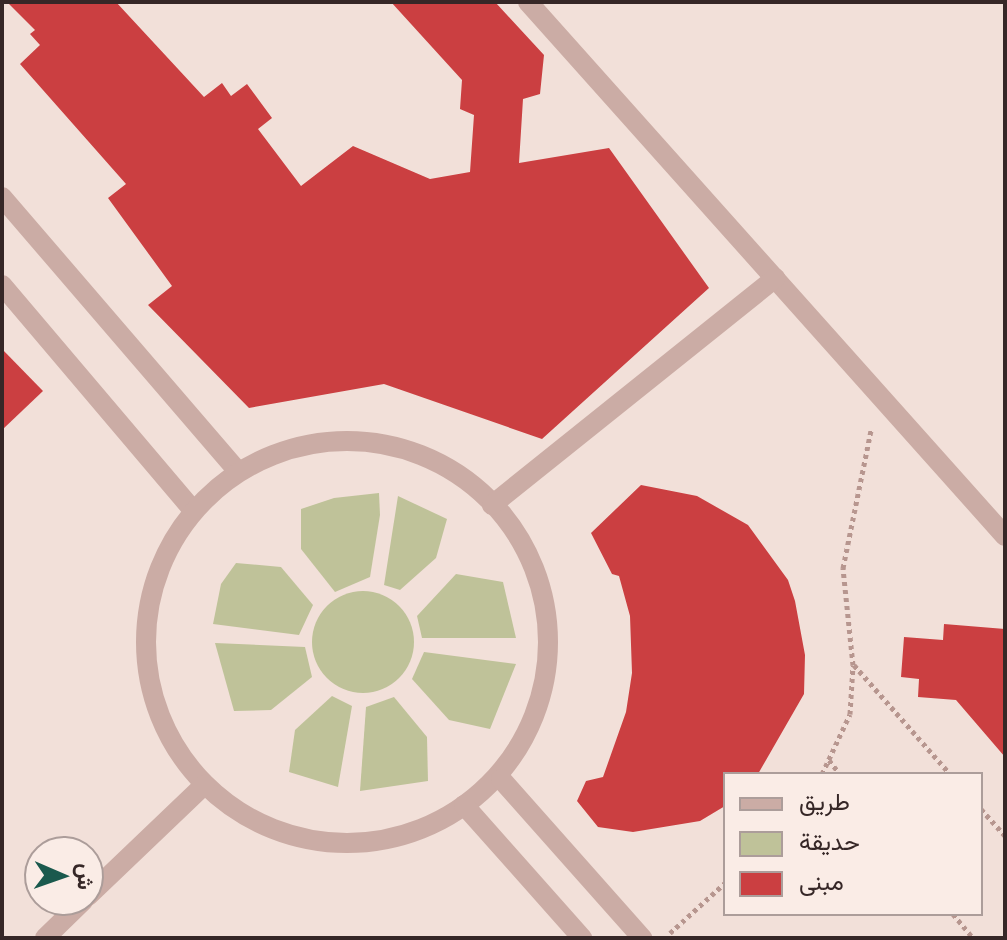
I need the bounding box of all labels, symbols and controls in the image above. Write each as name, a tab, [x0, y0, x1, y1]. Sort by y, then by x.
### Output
legend	[723, 772, 983, 916]
text: طريق	[799, 786, 850, 815]
text: حديقة	[799, 826, 860, 855]
north arrow	[24, 836, 104, 916]
text: ش	[73, 863, 100, 890]
text: مبنى	[799, 866, 844, 895]

